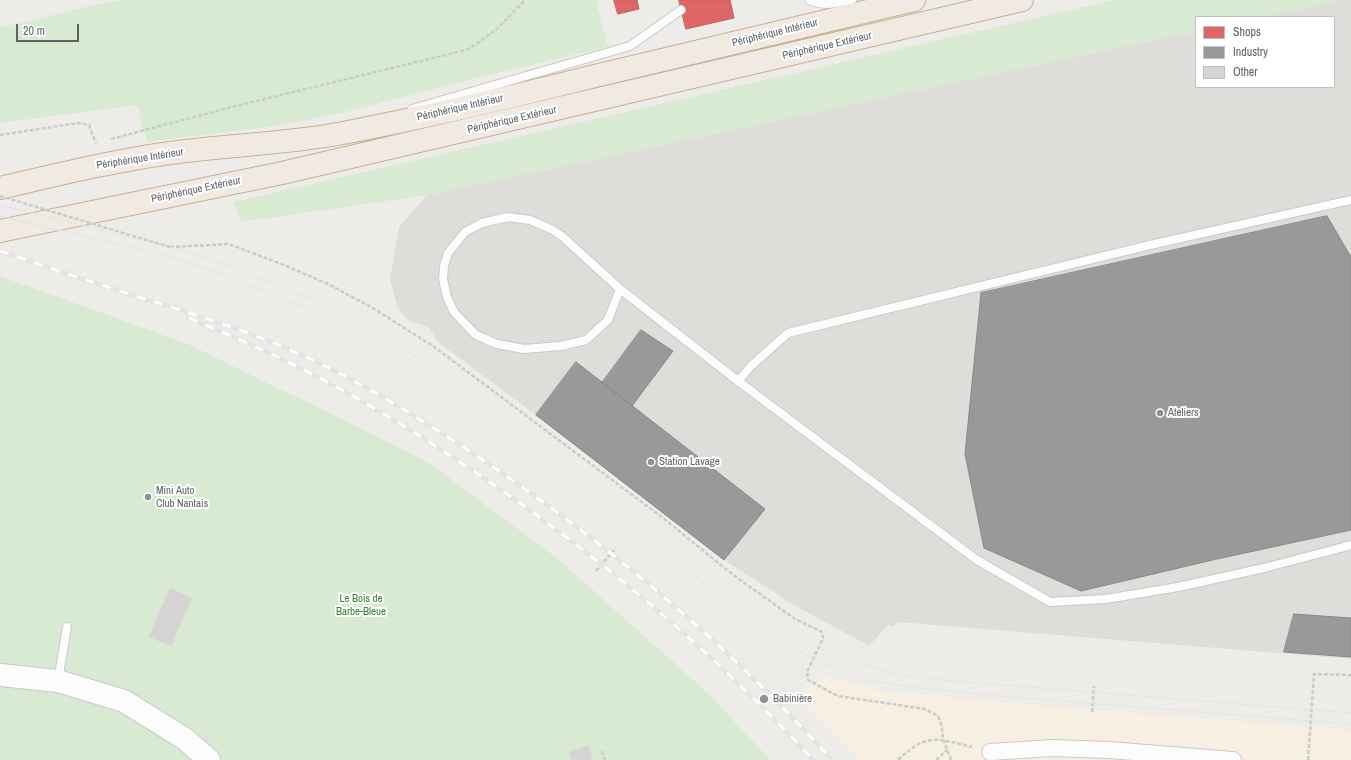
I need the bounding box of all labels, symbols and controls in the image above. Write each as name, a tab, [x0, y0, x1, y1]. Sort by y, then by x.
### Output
scale bar	[18, 16, 81, 42]
street label: Périphérique Intérieur	[731, 16, 819, 50]
legend	[1195, 16, 1335, 88]
text: 20 m	[23, 23, 45, 39]
text: Shops	[1233, 24, 1261, 40]
street label: Périphérique Extérieur	[781, 29, 873, 63]
text: Industry	[1233, 44, 1268, 60]
text: Other	[1233, 64, 1258, 80]
street label: Périphérique Intérieur	[416, 92, 504, 124]
street label: Périphérique Extérieur	[466, 103, 558, 137]
street label: Périphérique Intérieur	[95, 146, 185, 172]
street label: Périphérique Extérieur	[150, 174, 242, 206]
place label: Ateliers	[1168, 406, 1199, 420]
marker: Ateliers	[1155, 408, 1165, 418]
place label: Station Lavage	[659, 455, 720, 469]
marker: Station Lavage	[646, 457, 656, 467]
place label: Mini Auto Club Nantais	[156, 484, 208, 510]
marker: Mini Auto Club Nantais	[143, 492, 153, 502]
park label: Le Bois de Barbe-Bleue	[336, 592, 386, 618]
place label: Babinière	[773, 692, 812, 706]
marker: Babinière	[758, 693, 770, 705]

